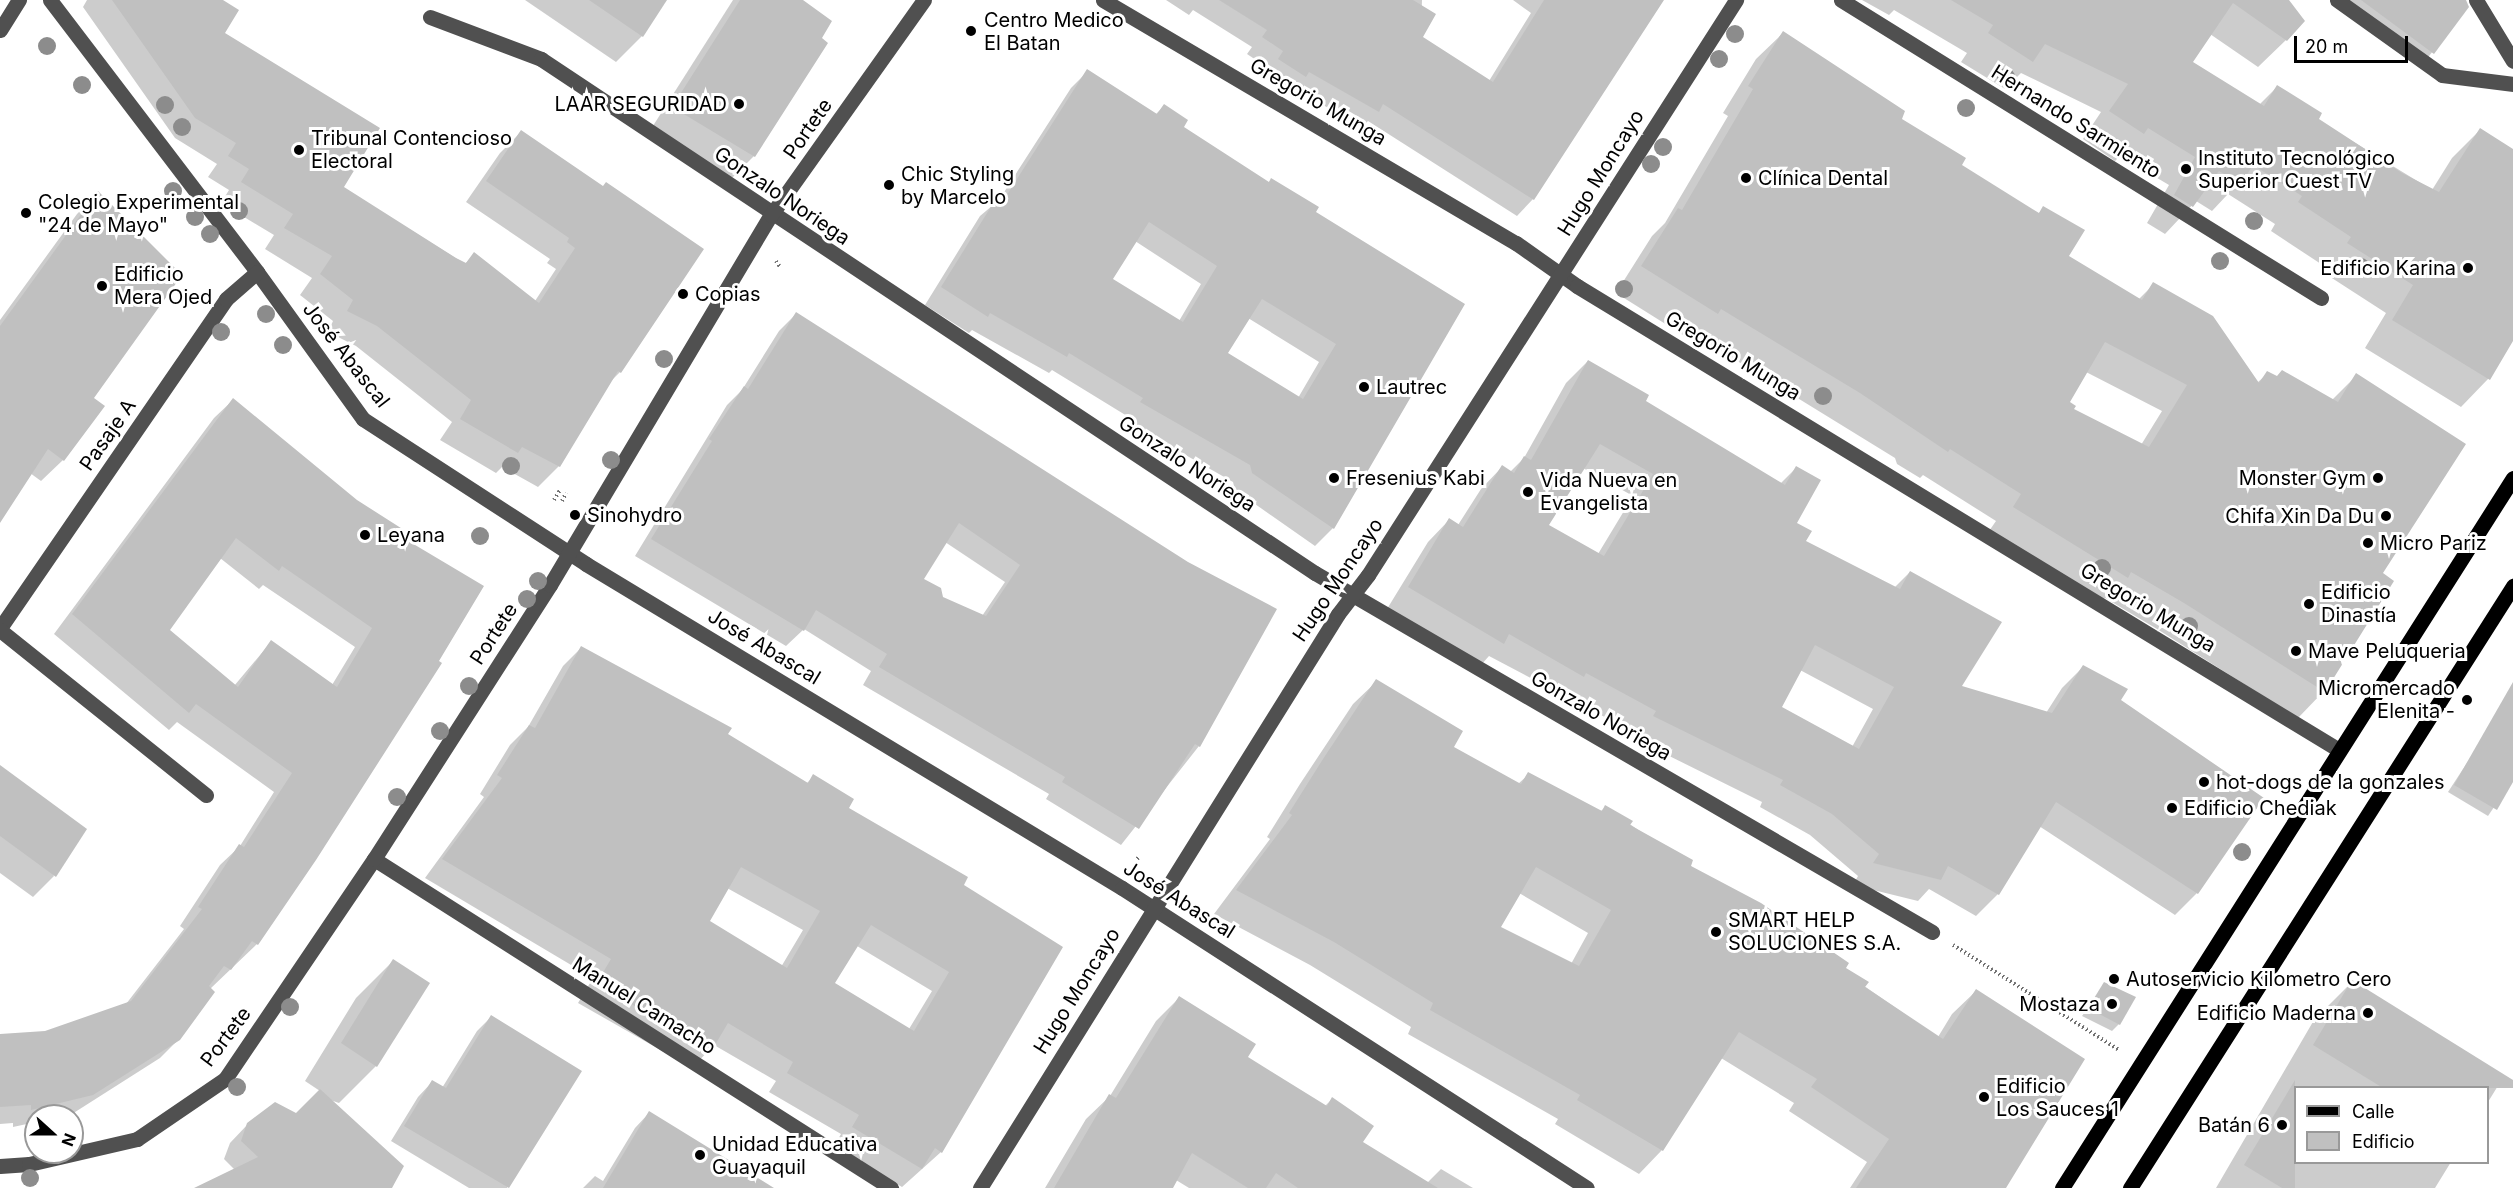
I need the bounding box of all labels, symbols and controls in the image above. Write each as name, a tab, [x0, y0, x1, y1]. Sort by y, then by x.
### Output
place label: Centro Medico El Batan	[984, 8, 1124, 55]
marker: Centro Medico El Batan	[962, 22, 980, 40]
scale bar	[2297, 24, 2411, 62]
text: 20 m	[2305, 36, 2348, 57]
street label: Gregorio Munga	[1246, 53, 1390, 151]
street label: Hernando Sarmiento	[1987, 60, 2165, 184]
place label: LAAR SEGURIDAD	[554, 92, 727, 116]
street label: Portete	[779, 94, 837, 164]
marker: LAAR SEGURIDAD	[732, 97, 746, 111]
street label: Hugo Moncayo	[1553, 106, 1649, 240]
place label: Tribunal Contencioso Electoral	[311, 126, 512, 173]
street label: Gonzalo Noriega	[710, 142, 854, 250]
marker: Tribunal Contencioso Electoral	[292, 143, 306, 157]
place label: Instituto Tecnológico Superior Cuest TV	[2198, 146, 2395, 193]
place label: Chic Styling by Marcelo	[901, 162, 1014, 209]
marker: Instituto Tecnológico Superior Cuest TV	[2179, 162, 2193, 176]
place label: Clínica Dental	[1758, 166, 1888, 190]
marker: Clínica Dental	[1739, 171, 1753, 185]
marker: Chic Styling by Marcelo	[882, 178, 896, 192]
place label: Colegio Experimental "24 de Mayo"	[38, 190, 239, 237]
marker: Colegio Experimental "24 de Mayo"	[19, 206, 33, 220]
place label: Edificio Karina	[2320, 256, 2456, 280]
marker: Edificio Karina	[2461, 261, 2475, 275]
place label: Edificio Mera Ojed	[114, 262, 212, 309]
marker: Edificio Mera Ojed	[95, 279, 109, 293]
place label: Copias	[695, 282, 760, 306]
marker: Copias	[676, 287, 690, 301]
street label: José Abascal	[297, 298, 395, 412]
street label: Gregorio Munga	[1661, 306, 1805, 406]
place label: Lautrec	[1376, 375, 1447, 399]
marker: Lautrec	[1357, 380, 1371, 394]
street label: Pasaje A	[75, 395, 141, 475]
street label: Gonzalo Noriega	[1114, 411, 1260, 517]
place label: Fresenius Kabi	[1346, 466, 1485, 490]
place label: Monster Gym	[2239, 466, 2366, 490]
place label: Vida Nueva en Evangelista	[1540, 468, 1677, 515]
marker: Fresenius Kabi	[1327, 471, 1341, 485]
marker: Monster Gym	[2371, 471, 2385, 485]
marker: Vida Nueva en Evangelista	[1521, 485, 1535, 499]
place label: Sinohydro	[587, 503, 682, 527]
place label: Chifa Xin Da Du	[2225, 504, 2374, 528]
marker: Sinohydro	[568, 508, 582, 522]
marker: Chifa Xin Da Du	[2379, 509, 2393, 523]
street label: Hugo Moncayo	[1288, 514, 1388, 646]
place label: Leyana	[377, 523, 445, 547]
marker: Leyana	[358, 528, 372, 542]
place label: Micro Pariz	[2380, 531, 2487, 555]
marker: Micro Pariz	[2361, 536, 2375, 550]
street label: Gregorio Munga	[2076, 558, 2220, 658]
place label: Edificio Dinastía	[2321, 580, 2396, 627]
marker: Edificio Dinastía	[2302, 597, 2316, 611]
street label: Portete	[465, 599, 523, 669]
street label: José Abascal	[703, 604, 825, 690]
place label: Mave Peluqueria	[2308, 639, 2466, 663]
marker: Mave Peluqueria	[2289, 644, 2303, 658]
street label: Gonzalo Noriega	[1526, 666, 1676, 766]
place label: Micromercado Elenita -	[2318, 676, 2455, 723]
marker: Micromercado Elenita -	[2460, 693, 2474, 707]
place label: hot-dogs de la gonzales	[2216, 770, 2444, 794]
marker: hot-dogs de la gonzales	[2197, 775, 2211, 789]
place label: Edificio Chediak	[2184, 796, 2337, 820]
marker: Edificio Chediak	[2165, 801, 2179, 815]
street label: José Abascal	[1119, 856, 1239, 944]
place label: SMART HELP SOLUCIONES S.A.	[1728, 909, 1901, 956]
street label: Hugo Moncayo	[1029, 924, 1125, 1058]
marker: SMART HELP SOLUCIONES S.A.	[1709, 925, 1723, 939]
street label: Manuel Camacho	[568, 952, 720, 1060]
place label: Autoservicio Kilometro Cero	[2126, 967, 2391, 991]
marker: Autoservicio Kilometro Cero	[2107, 972, 2121, 986]
place label: Mostaza	[2019, 992, 2100, 1016]
marker: Mostaza	[2105, 997, 2119, 1011]
place label: Edificio Maderna	[2197, 1001, 2356, 1025]
street label: Portete	[196, 1002, 256, 1072]
marker: Edificio Maderna	[2361, 1006, 2375, 1020]
place label: Edificio Los Sauces 1	[1996, 1074, 2119, 1121]
legend	[2294, 1086, 2489, 1164]
marker: Edificio Los Sauces 1	[1977, 1090, 1991, 1104]
text: Calle	[2352, 1101, 2394, 1122]
north arrow	[24, 1104, 84, 1164]
place label: Batán 6	[2198, 1113, 2270, 1137]
marker: Batán 6	[2275, 1118, 2289, 1132]
text: N	[57, 1130, 80, 1149]
text: Edificio	[2352, 1131, 2415, 1152]
place label: Unidad Educativa Guayaquil	[712, 1132, 878, 1179]
marker: Unidad Educativa Guayaquil	[693, 1148, 707, 1162]

